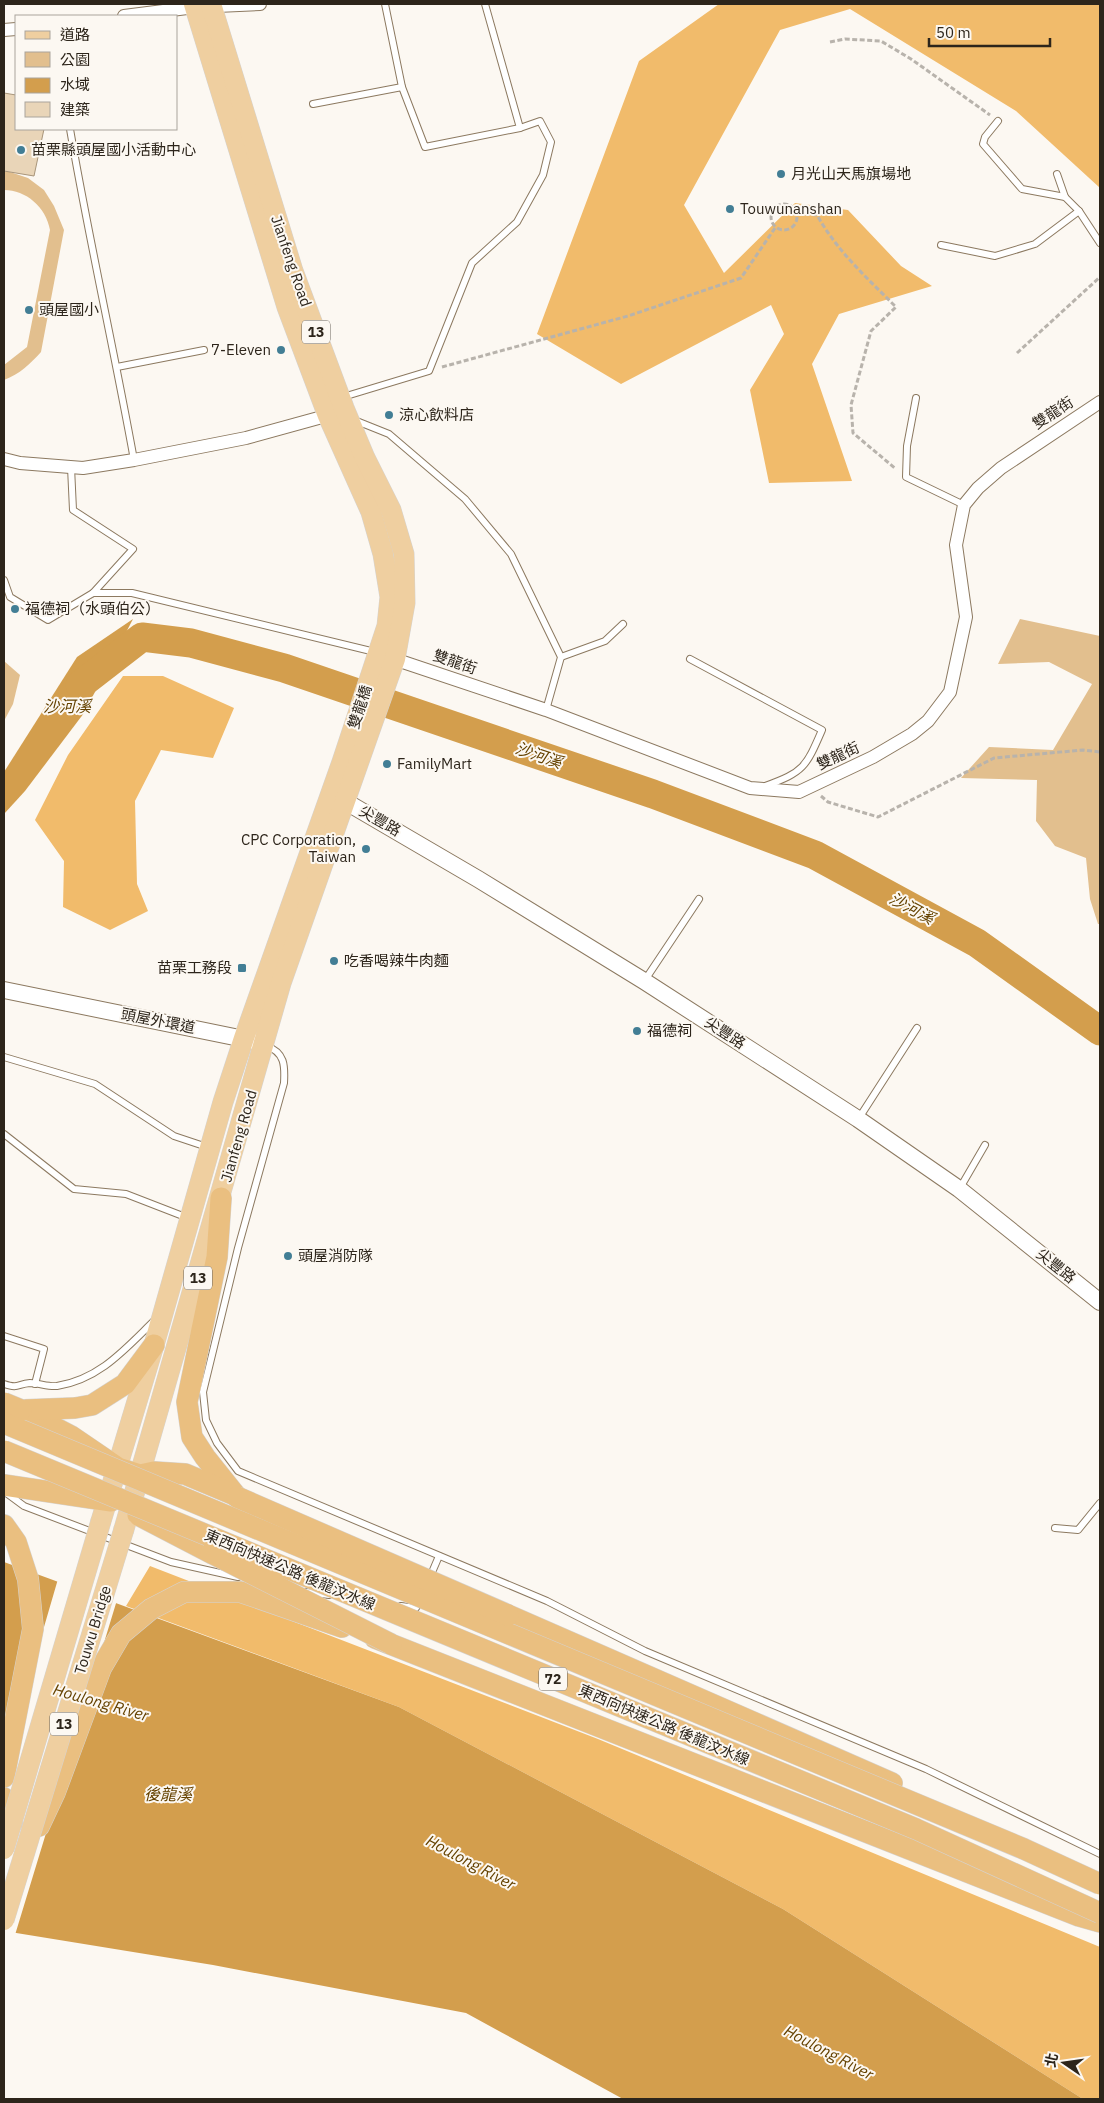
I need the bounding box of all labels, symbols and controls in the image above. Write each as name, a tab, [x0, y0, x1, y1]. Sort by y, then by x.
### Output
legend	[15, 15, 178, 130]
scale bar	[929, 15, 1050, 47]
text: 50 m	[936, 23, 971, 42]
text: 道路	[60, 25, 90, 44]
text: 公園	[60, 50, 90, 69]
text: 水域	[60, 75, 90, 94]
text: 建築	[60, 100, 90, 119]
place label: 苗栗縣頭屋國小活動中心	[31, 140, 196, 159]
marker: 苗栗縣頭屋國小活動中心	[15, 144, 27, 156]
place label: 月光山天馬旗場地	[791, 164, 911, 183]
marker: 月光山天馬旗場地	[775, 168, 787, 180]
place label: Touwunanshan	[740, 199, 842, 218]
marker: Touwunanshan	[724, 203, 736, 215]
street label: Jianfeng Road	[267, 213, 316, 309]
place label: 頭屋國小	[39, 300, 99, 319]
marker: 頭屋國小	[23, 304, 35, 316]
road number: 13	[302, 321, 330, 344]
place label: 7-Eleven	[211, 340, 271, 359]
marker: 7-Eleven	[275, 344, 287, 356]
street label: 雙龍街	[1029, 392, 1077, 433]
place label: 涼心飲料店	[399, 405, 474, 424]
marker: 涼心飲料店	[383, 409, 395, 421]
place label: 福德祠（水頭伯公）	[25, 599, 160, 618]
marker: 福德祠（水頭伯公）	[9, 603, 21, 615]
street label: 雙龍街	[431, 645, 480, 678]
street label: 雙龍橋	[344, 683, 376, 731]
water label: 沙河溪	[43, 696, 93, 716]
street label: 雙龍街	[813, 737, 862, 774]
water label: 沙河溪	[513, 738, 567, 773]
place label: FamilyMart	[397, 754, 472, 773]
marker: FamilyMart	[381, 758, 393, 770]
street label: 尖豐路	[356, 801, 404, 840]
place label: CPC Corporation, Taiwan	[241, 830, 356, 866]
marker: CPC Corporation, Taiwan	[360, 843, 372, 855]
water label: 沙河溪	[886, 888, 940, 929]
place label: 吃香喝辣牛肉麵	[344, 951, 449, 970]
marker: 吃香喝辣牛肉麵	[328, 955, 340, 967]
place label: 苗栗工務段	[157, 958, 232, 977]
marker: 苗栗工務段	[236, 962, 248, 974]
street label: 頭屋外環道	[119, 1004, 197, 1037]
street label: 尖豐路	[701, 1012, 749, 1053]
place label: 福德祠	[647, 1021, 692, 1040]
marker: 福德祠	[631, 1025, 643, 1037]
street label: Jianfeng Road	[216, 1087, 261, 1184]
street label: 尖豐路	[1033, 1244, 1080, 1287]
place label: 頭屋消防隊	[298, 1246, 373, 1265]
marker: 頭屋消防隊	[282, 1250, 294, 1262]
road number: 13	[184, 1266, 212, 1290]
street label: 東西向快速公路 後龍汶水線	[202, 1525, 378, 1614]
street label: Touwu Bridge	[70, 1583, 115, 1677]
road number: 72	[539, 1668, 567, 1690]
water label: Houlong River	[51, 1679, 152, 1726]
street label: 東西向快速公路 後龍汶水線	[576, 1680, 752, 1769]
road number: 13	[50, 1712, 78, 1736]
water label: 後龍溪	[144, 1784, 194, 1804]
water label: Houlong River	[423, 1830, 520, 1895]
water label: Houlong River	[781, 2020, 878, 2085]
north arrow	[1039, 2038, 1089, 2088]
text: 北	[1041, 2051, 1062, 2069]

